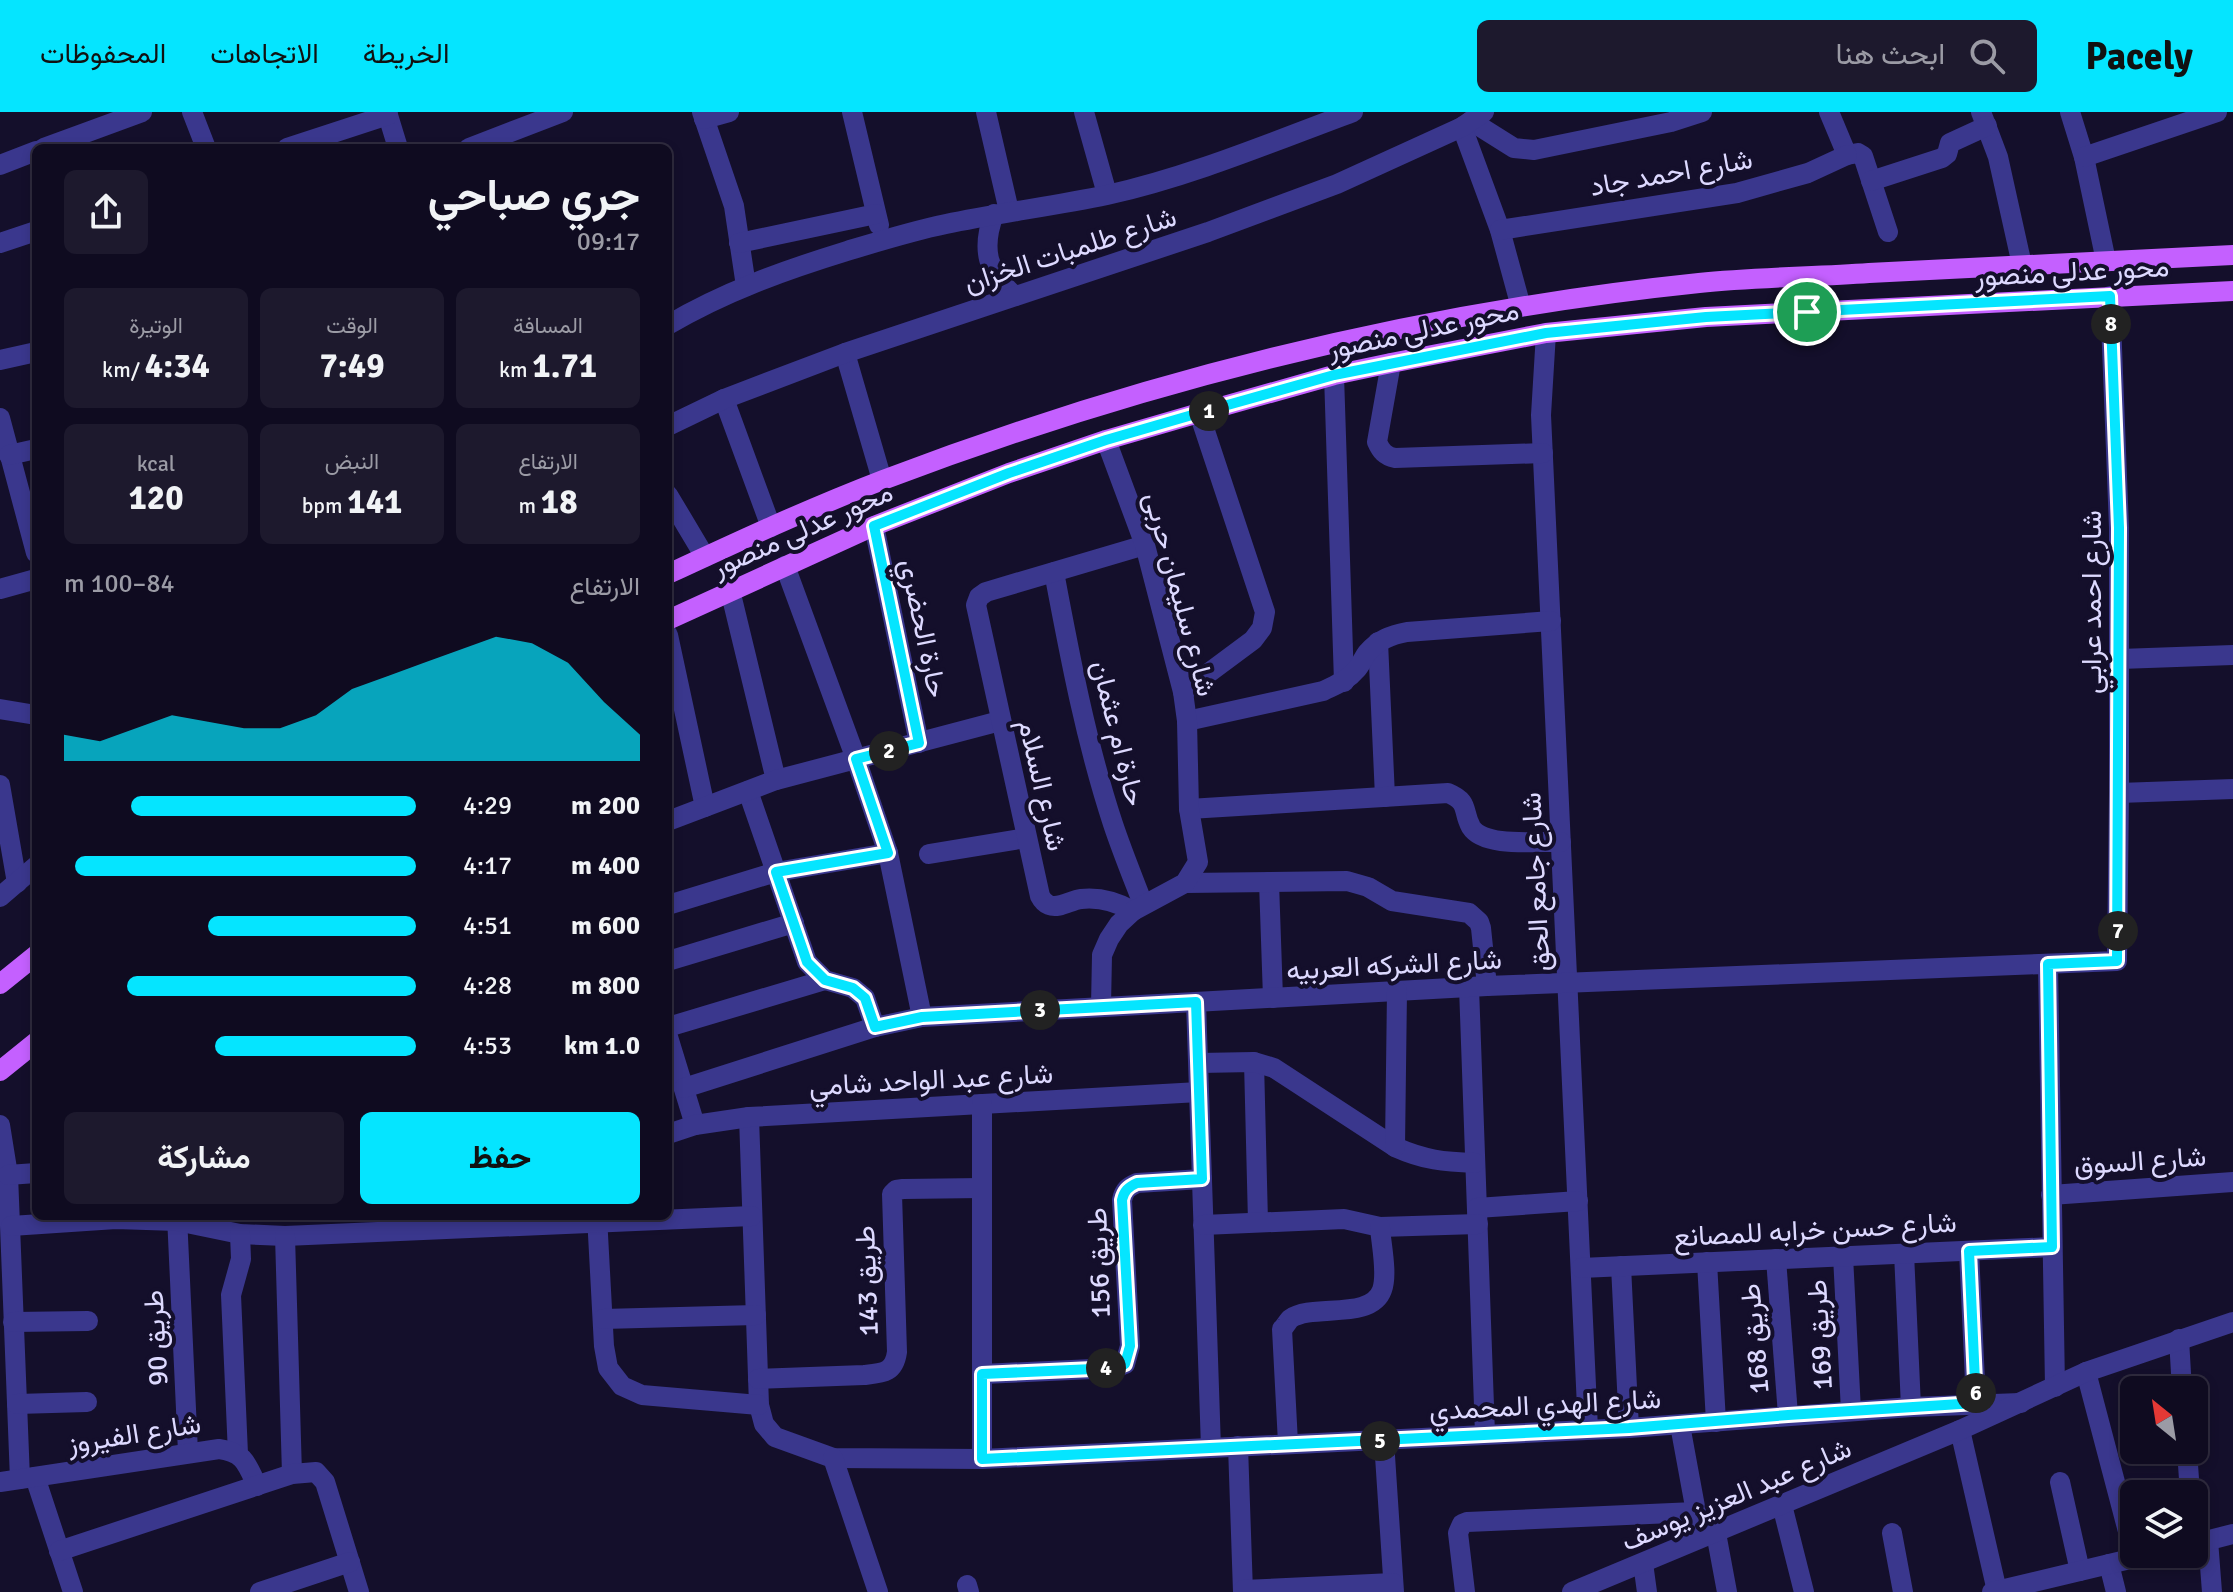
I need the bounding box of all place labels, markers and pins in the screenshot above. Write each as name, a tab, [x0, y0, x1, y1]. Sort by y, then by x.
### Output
pin	[1773, 278, 1841, 346]
pin: 8	[2091, 304, 2131, 344]
pin: 1	[1189, 391, 1229, 431]
pin: 2	[869, 731, 909, 771]
pin: 7	[2098, 911, 2138, 951]
pin: 3	[1020, 990, 1060, 1030]
pin: 4	[1086, 1348, 1126, 1388]
pin: 6	[1956, 1373, 1996, 1413]
pin: 5	[1360, 1421, 1400, 1461]

